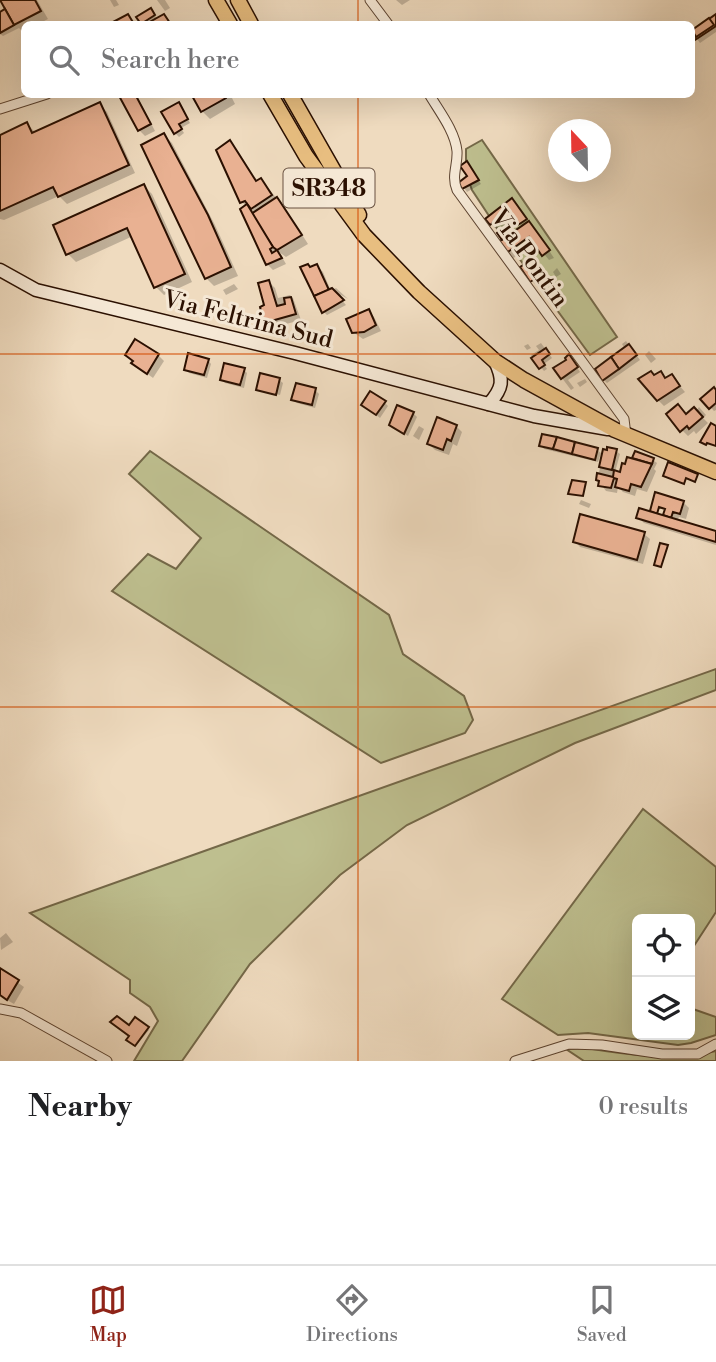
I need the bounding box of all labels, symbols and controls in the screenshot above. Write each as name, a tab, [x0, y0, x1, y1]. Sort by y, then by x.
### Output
search box	[21, 21, 695, 98]
icon: search	[45, 41, 83, 79]
text: Search here	[101, 44, 240, 76]
north arrow	[548, 119, 611, 182]
road number: SR348	[284, 168, 374, 208]
street label: Via Pontin	[483, 203, 575, 314]
street label: Via Feltrina Sud	[159, 284, 336, 356]
map controls	[632, 914, 695, 1040]
button: locate	[632, 914, 695, 977]
button: layers	[632, 977, 695, 1040]
text: Nearby	[28, 1088, 132, 1126]
text: 0 results	[598, 1093, 688, 1121]
tab: Map	[89, 1281, 127, 1347]
tab: Directions	[306, 1281, 398, 1347]
tab: Saved	[577, 1281, 627, 1347]

